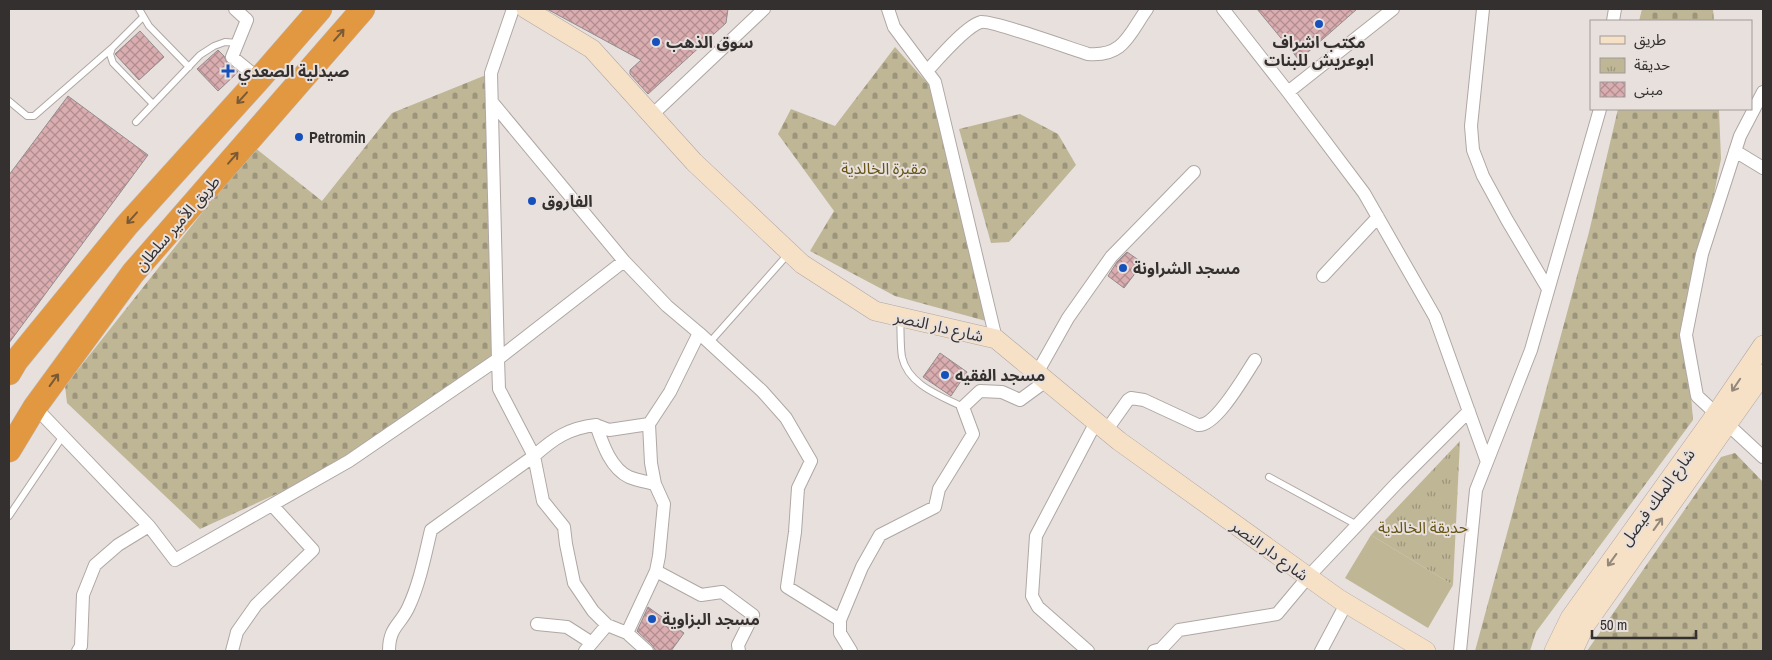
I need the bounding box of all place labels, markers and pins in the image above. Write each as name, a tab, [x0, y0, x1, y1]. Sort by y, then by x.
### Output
marker: مكتب اشراف ابوعريش للبنات	[1313, 18, 1325, 30]
place label: سوق الذهب	[666, 31, 753, 53]
place label: مكتب اشراف ابوعريش للبنات	[1264, 31, 1374, 71]
marker: سوق الذهب	[650, 36, 662, 48]
place label: صيدلية الصعدي	[238, 60, 349, 85]
marker: صيدلية الصعدي	[222, 65, 234, 77]
place label: Petromin	[309, 126, 366, 148]
marker: Petromin	[293, 131, 305, 143]
place label: الفاروق	[542, 190, 593, 212]
marker: الفاروق	[526, 195, 538, 207]
place label: مسجد الشراونة	[1133, 257, 1240, 279]
marker: مسجد الشراونة	[1117, 262, 1129, 274]
place label: مسجد الفقيه	[955, 364, 1045, 386]
marker: مسجد الفقيه	[939, 369, 951, 381]
place label: مسجد البزاوية	[662, 608, 760, 630]
marker: مسجد البزاوية	[646, 613, 658, 625]

